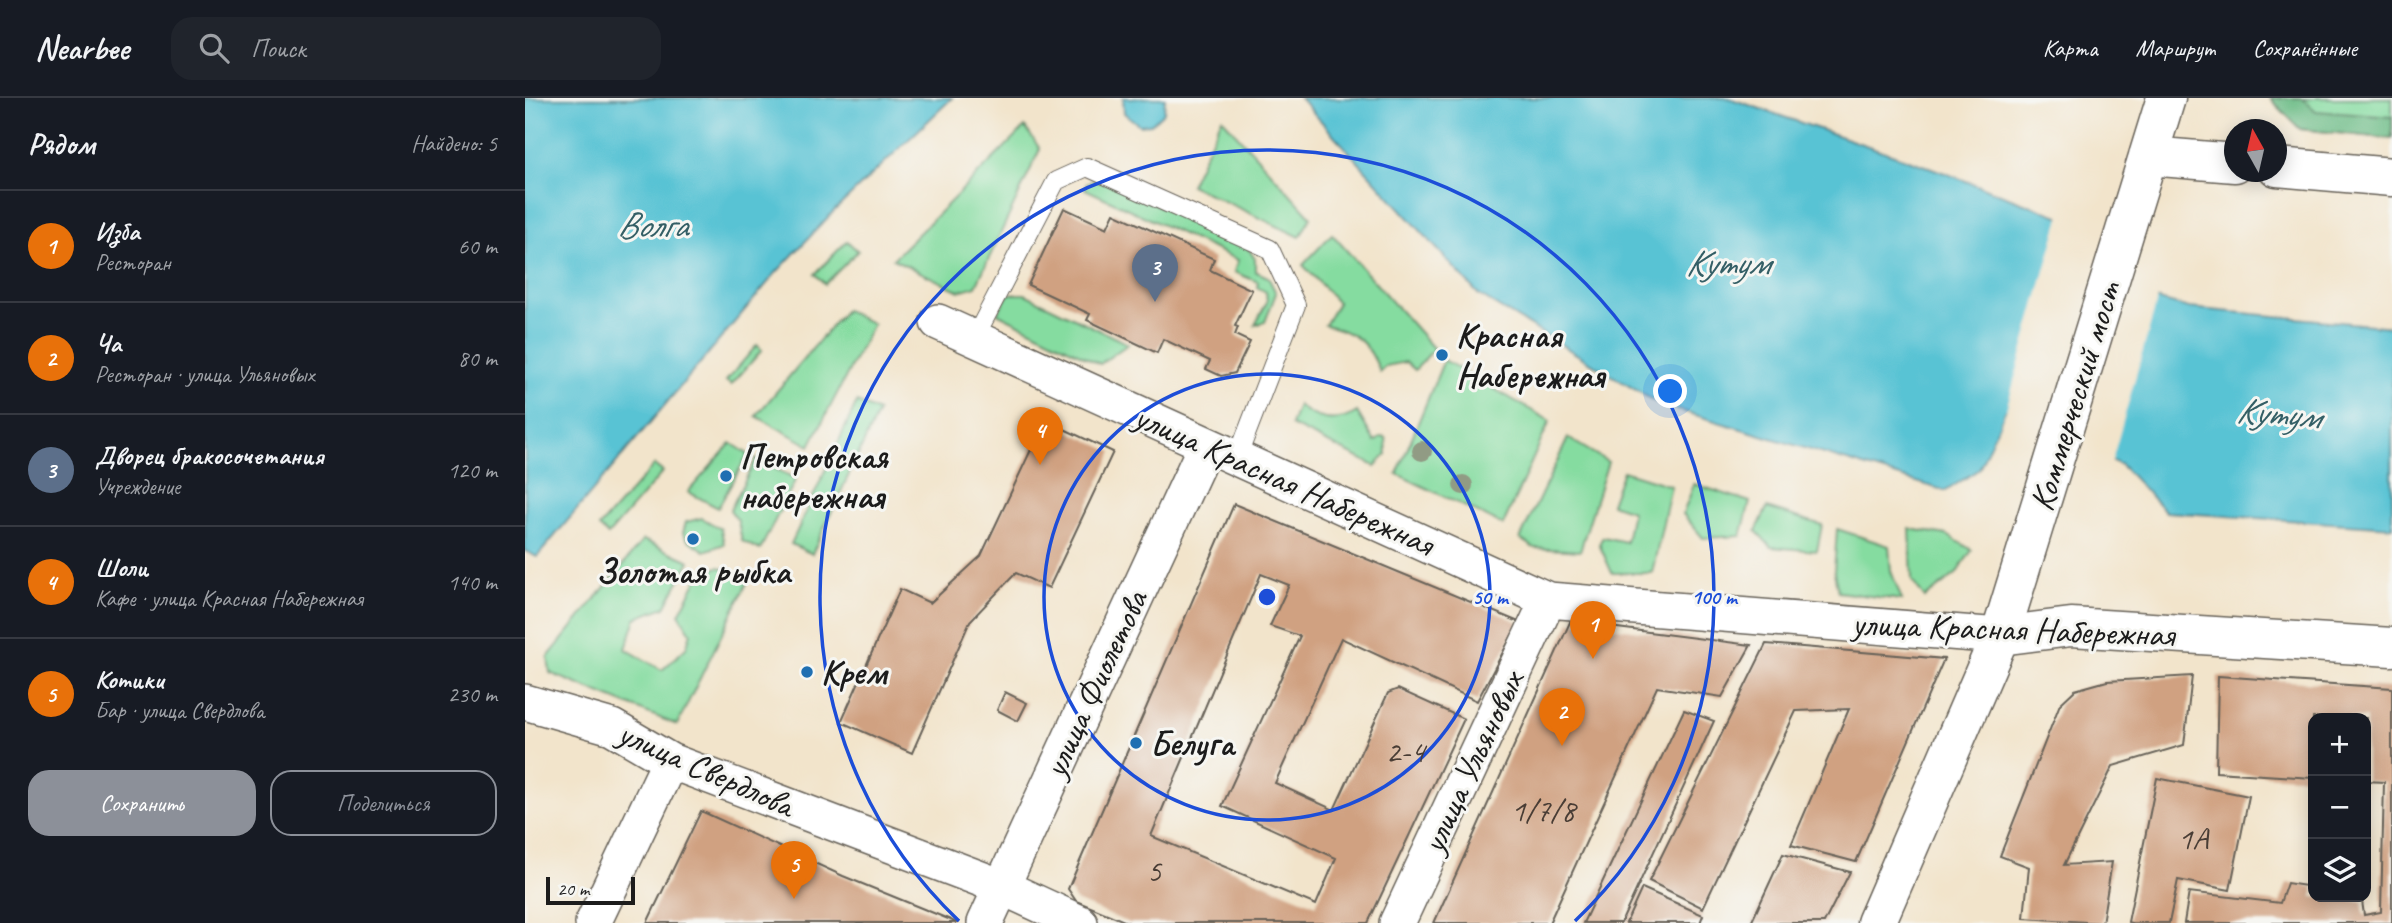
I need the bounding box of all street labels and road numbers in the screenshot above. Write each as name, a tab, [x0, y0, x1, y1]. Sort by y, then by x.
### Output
street label: Коммерческий мост	[2019, 274, 2132, 516]
street label: улица Красная Набережная	[1126, 393, 1442, 567]
street label: улица Фиолетова	[1031, 582, 1159, 786]
street label: улица Красная Набережная	[1849, 601, 2177, 657]
street label: улица Ульяновых	[1410, 661, 1535, 862]
street label: улица Свердлова	[609, 709, 803, 829]

